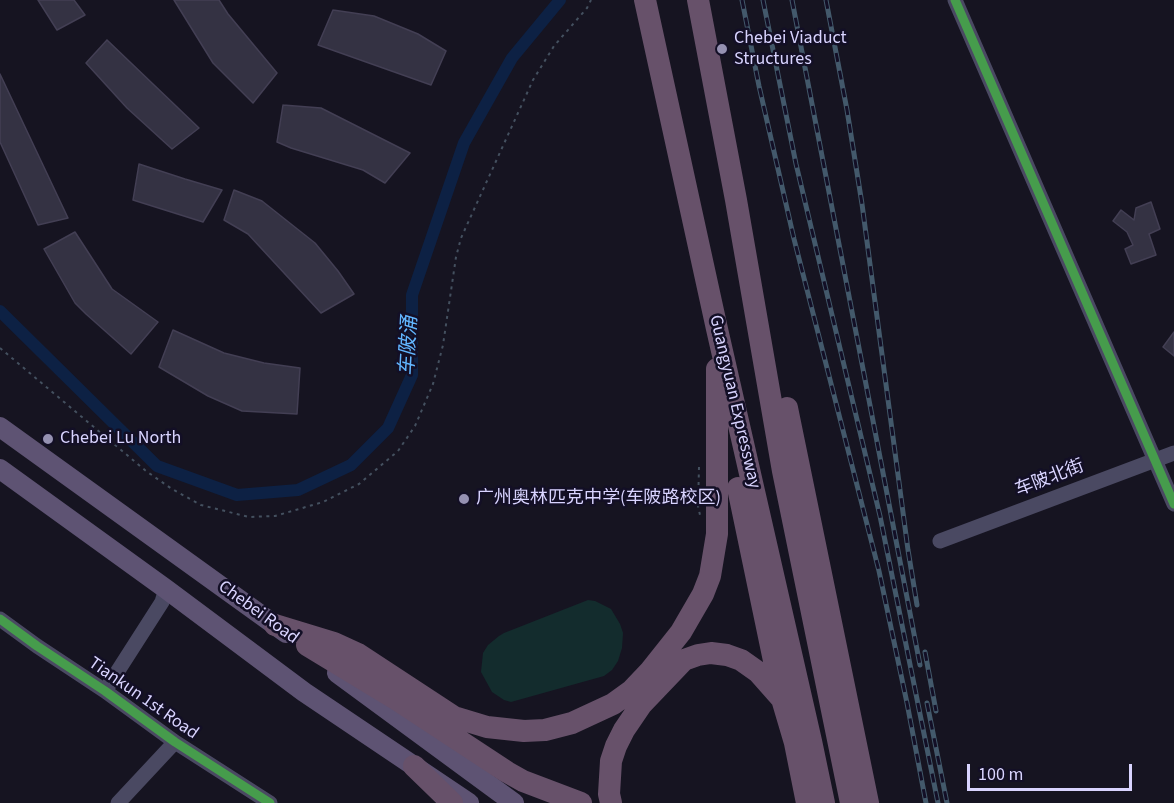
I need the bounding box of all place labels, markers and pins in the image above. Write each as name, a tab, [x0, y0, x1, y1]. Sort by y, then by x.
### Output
place label: Chebei Viaduct Structures	[734, 28, 847, 70]
marker: Chebei Viaduct Structures	[715, 42, 729, 56]
place label: Chebei Lu North	[60, 428, 181, 450]
marker: Chebei Lu North	[41, 432, 55, 446]
place label: 广州奥林匹克中学(车陂路校区)	[476, 488, 721, 510]
marker: 广州奥林匹克中学(车陂路校区)	[457, 492, 471, 506]

